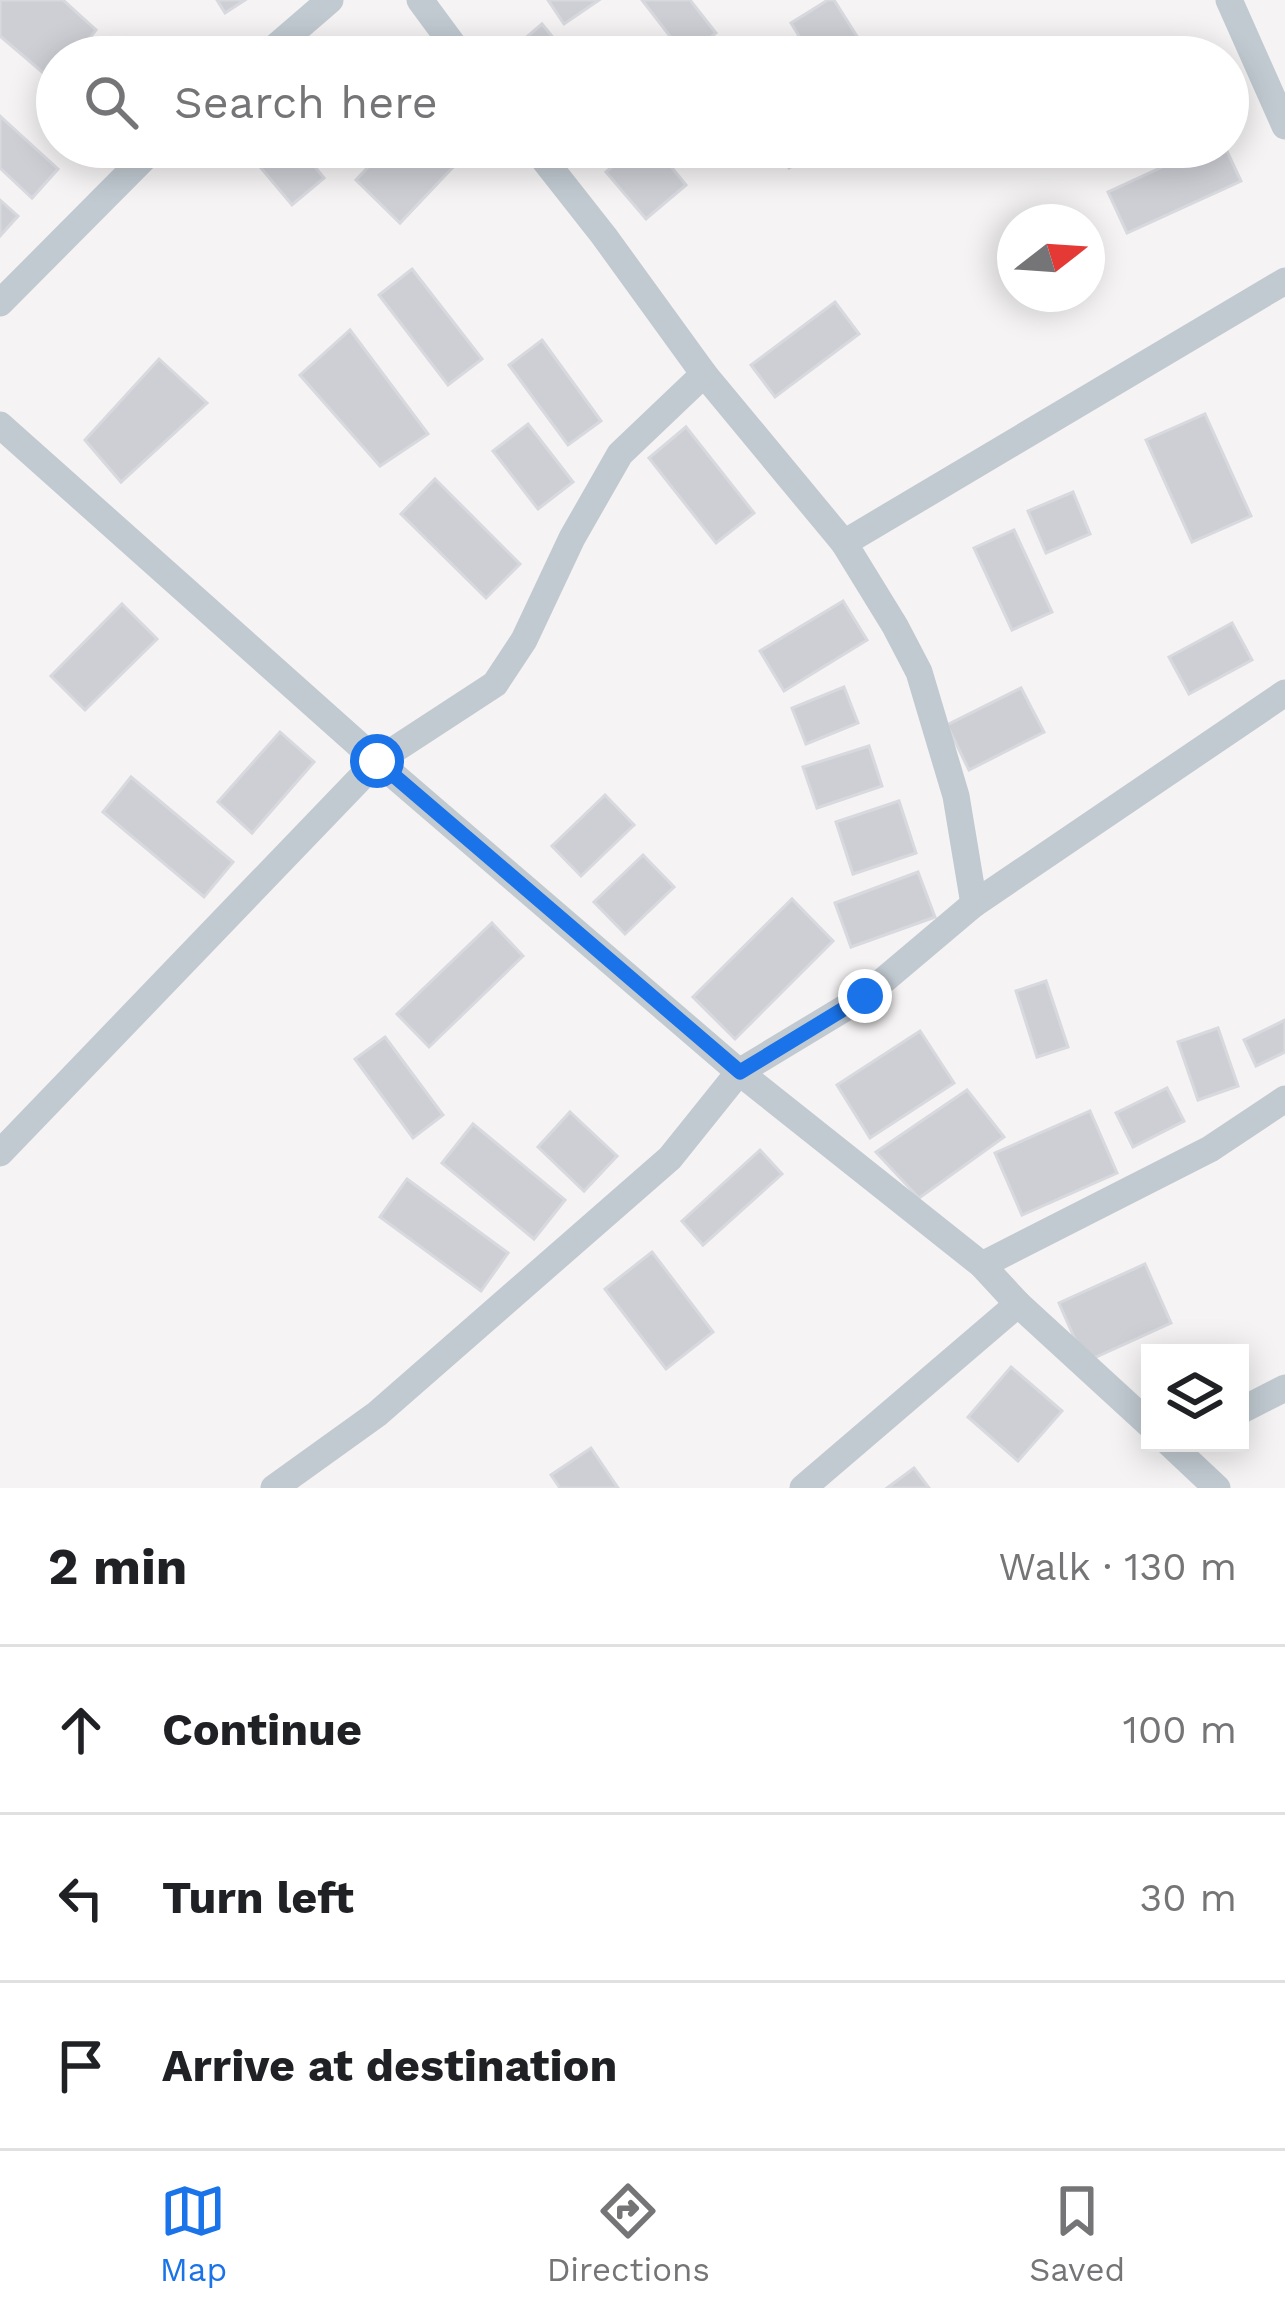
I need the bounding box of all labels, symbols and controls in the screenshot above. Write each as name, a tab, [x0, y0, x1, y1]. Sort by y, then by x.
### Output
search box	[36, 36, 1249, 168]
icon: search	[78, 69, 144, 135]
text: Search here	[174, 76, 438, 129]
north arrow	[997, 204, 1105, 312]
route start	[350, 734, 404, 788]
route end	[838, 969, 892, 1023]
map controls	[1141, 1344, 1249, 1452]
button: layers	[1141, 1344, 1249, 1452]
text: 2 min	[48, 1537, 187, 1596]
text: Walk · 130 m	[999, 1544, 1237, 1589]
icon: ahead	[48, 1697, 114, 1763]
text: Continue	[162, 1703, 362, 1756]
text: 100 m	[1123, 1707, 1237, 1752]
icon: left	[48, 1865, 114, 1931]
text: Turn left	[162, 1871, 354, 1924]
text: 30 m	[1140, 1875, 1237, 1920]
icon: arrive	[48, 2033, 114, 2099]
text: Arrive at destination	[162, 2039, 617, 2092]
tab: Map	[160, 2178, 227, 2289]
tab: Directions	[547, 2178, 710, 2289]
tab: Saved	[1029, 2178, 1125, 2289]

